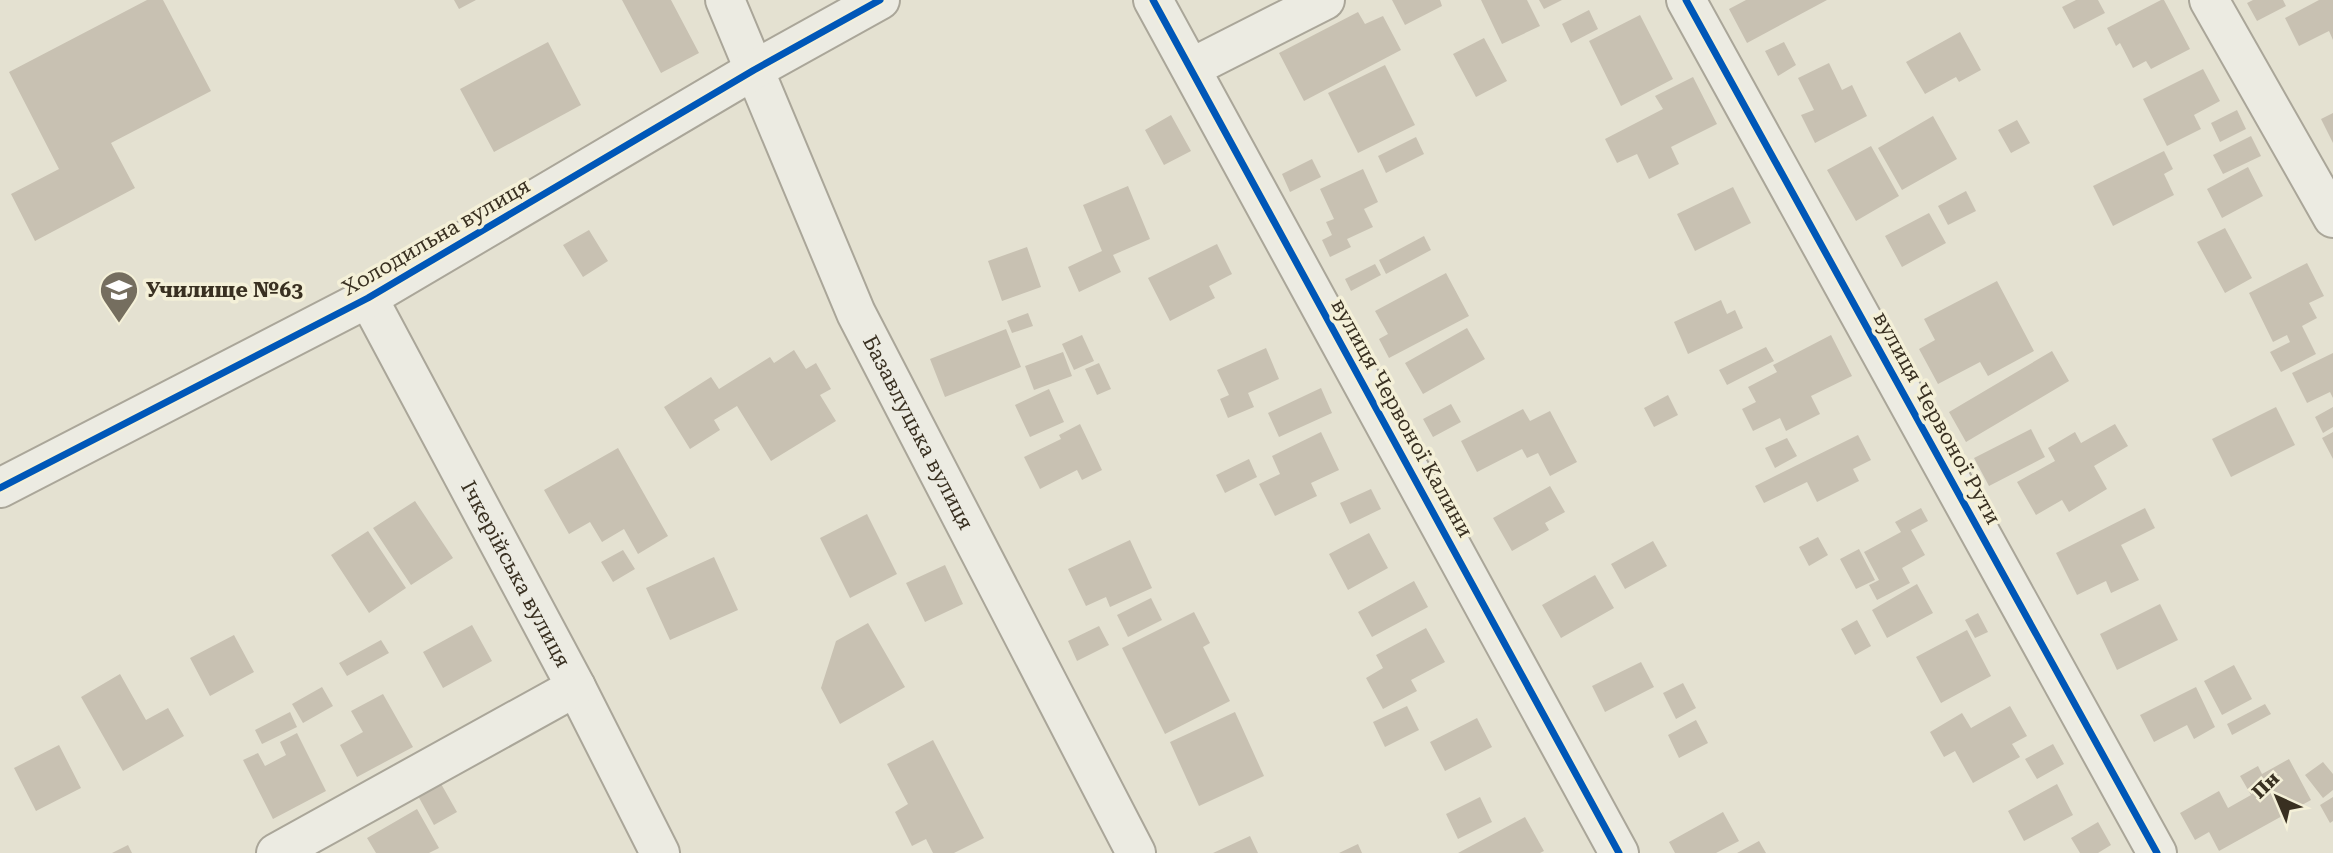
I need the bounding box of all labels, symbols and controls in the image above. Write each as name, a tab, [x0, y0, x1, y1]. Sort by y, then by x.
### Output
street label: Холодильна вулиця	[338, 173, 534, 301]
school or university icon: Училище №63	[98, 269, 140, 324]
place label: Училище №63	[146, 278, 303, 302]
street label: вулиця Червоної Калини	[1326, 295, 1478, 541]
street label: вулиця Червоної Рути	[1869, 308, 2005, 528]
street label: Базавлуцька вулиця	[858, 331, 978, 534]
street label: Ічкерійська вулиця	[456, 477, 575, 671]
north arrow	[2242, 762, 2312, 832]
text: Пн	[2247, 767, 2284, 803]

